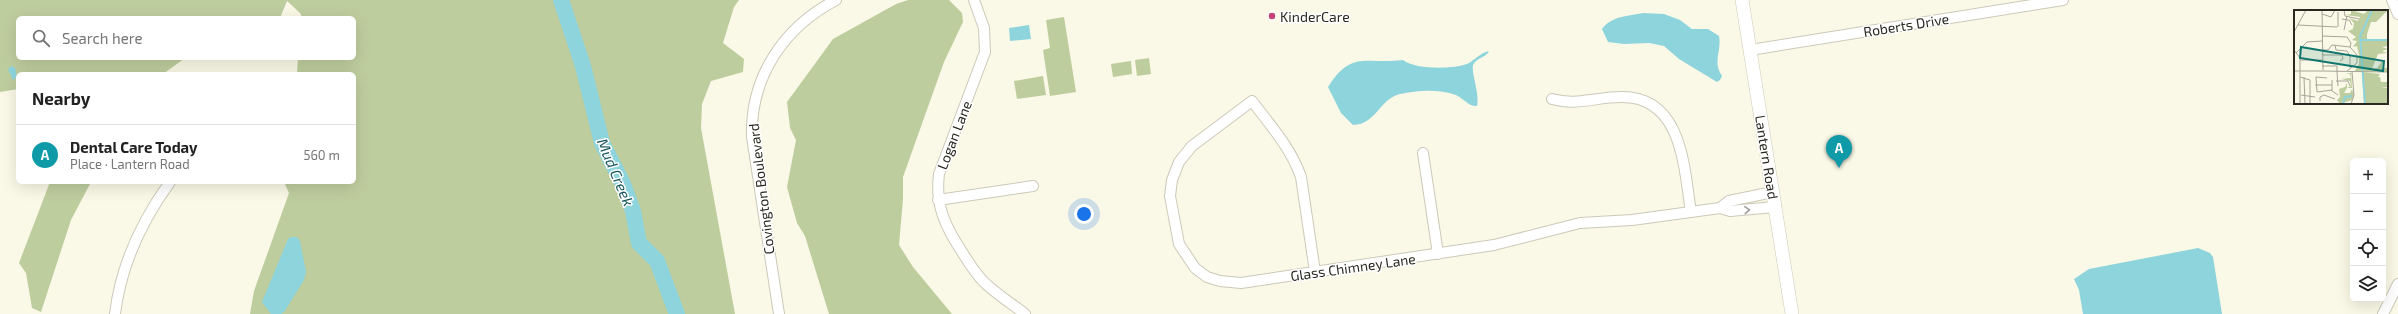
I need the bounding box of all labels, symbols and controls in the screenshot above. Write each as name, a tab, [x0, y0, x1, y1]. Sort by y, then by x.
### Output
place label: KinderCare	[1280, 8, 1350, 25]
street label: Roberts Drive	[1862, 10, 1950, 40]
inset map	[2294, 10, 2388, 104]
marker: KinderCare	[1267, 11, 1277, 21]
search box	[16, 16, 356, 60]
icon: search	[30, 27, 52, 49]
text: Search here	[62, 29, 143, 47]
text: Nearby	[32, 88, 90, 108]
street label: Logan Lane	[933, 98, 975, 172]
street label: Lantern Road	[1752, 114, 1782, 200]
street label: Covington Boulevard	[745, 122, 777, 256]
water label: Mud Creek	[594, 135, 638, 209]
pin: A	[1826, 135, 1852, 168]
text: Dental Care Today	[70, 138, 198, 156]
text: A	[41, 147, 49, 163]
text: 560 m	[303, 147, 340, 163]
text: Place · Lantern Road	[70, 156, 190, 172]
map controls	[2350, 158, 2386, 302]
button: +	[2350, 158, 2386, 194]
button: −	[2350, 194, 2386, 230]
your location	[1074, 204, 1094, 224]
one-way arrow	[1744, 205, 1750, 214]
button: locate	[2350, 230, 2386, 266]
street label: Glass Chimney Lane	[1289, 250, 1417, 284]
button: layers	[2350, 266, 2386, 302]

